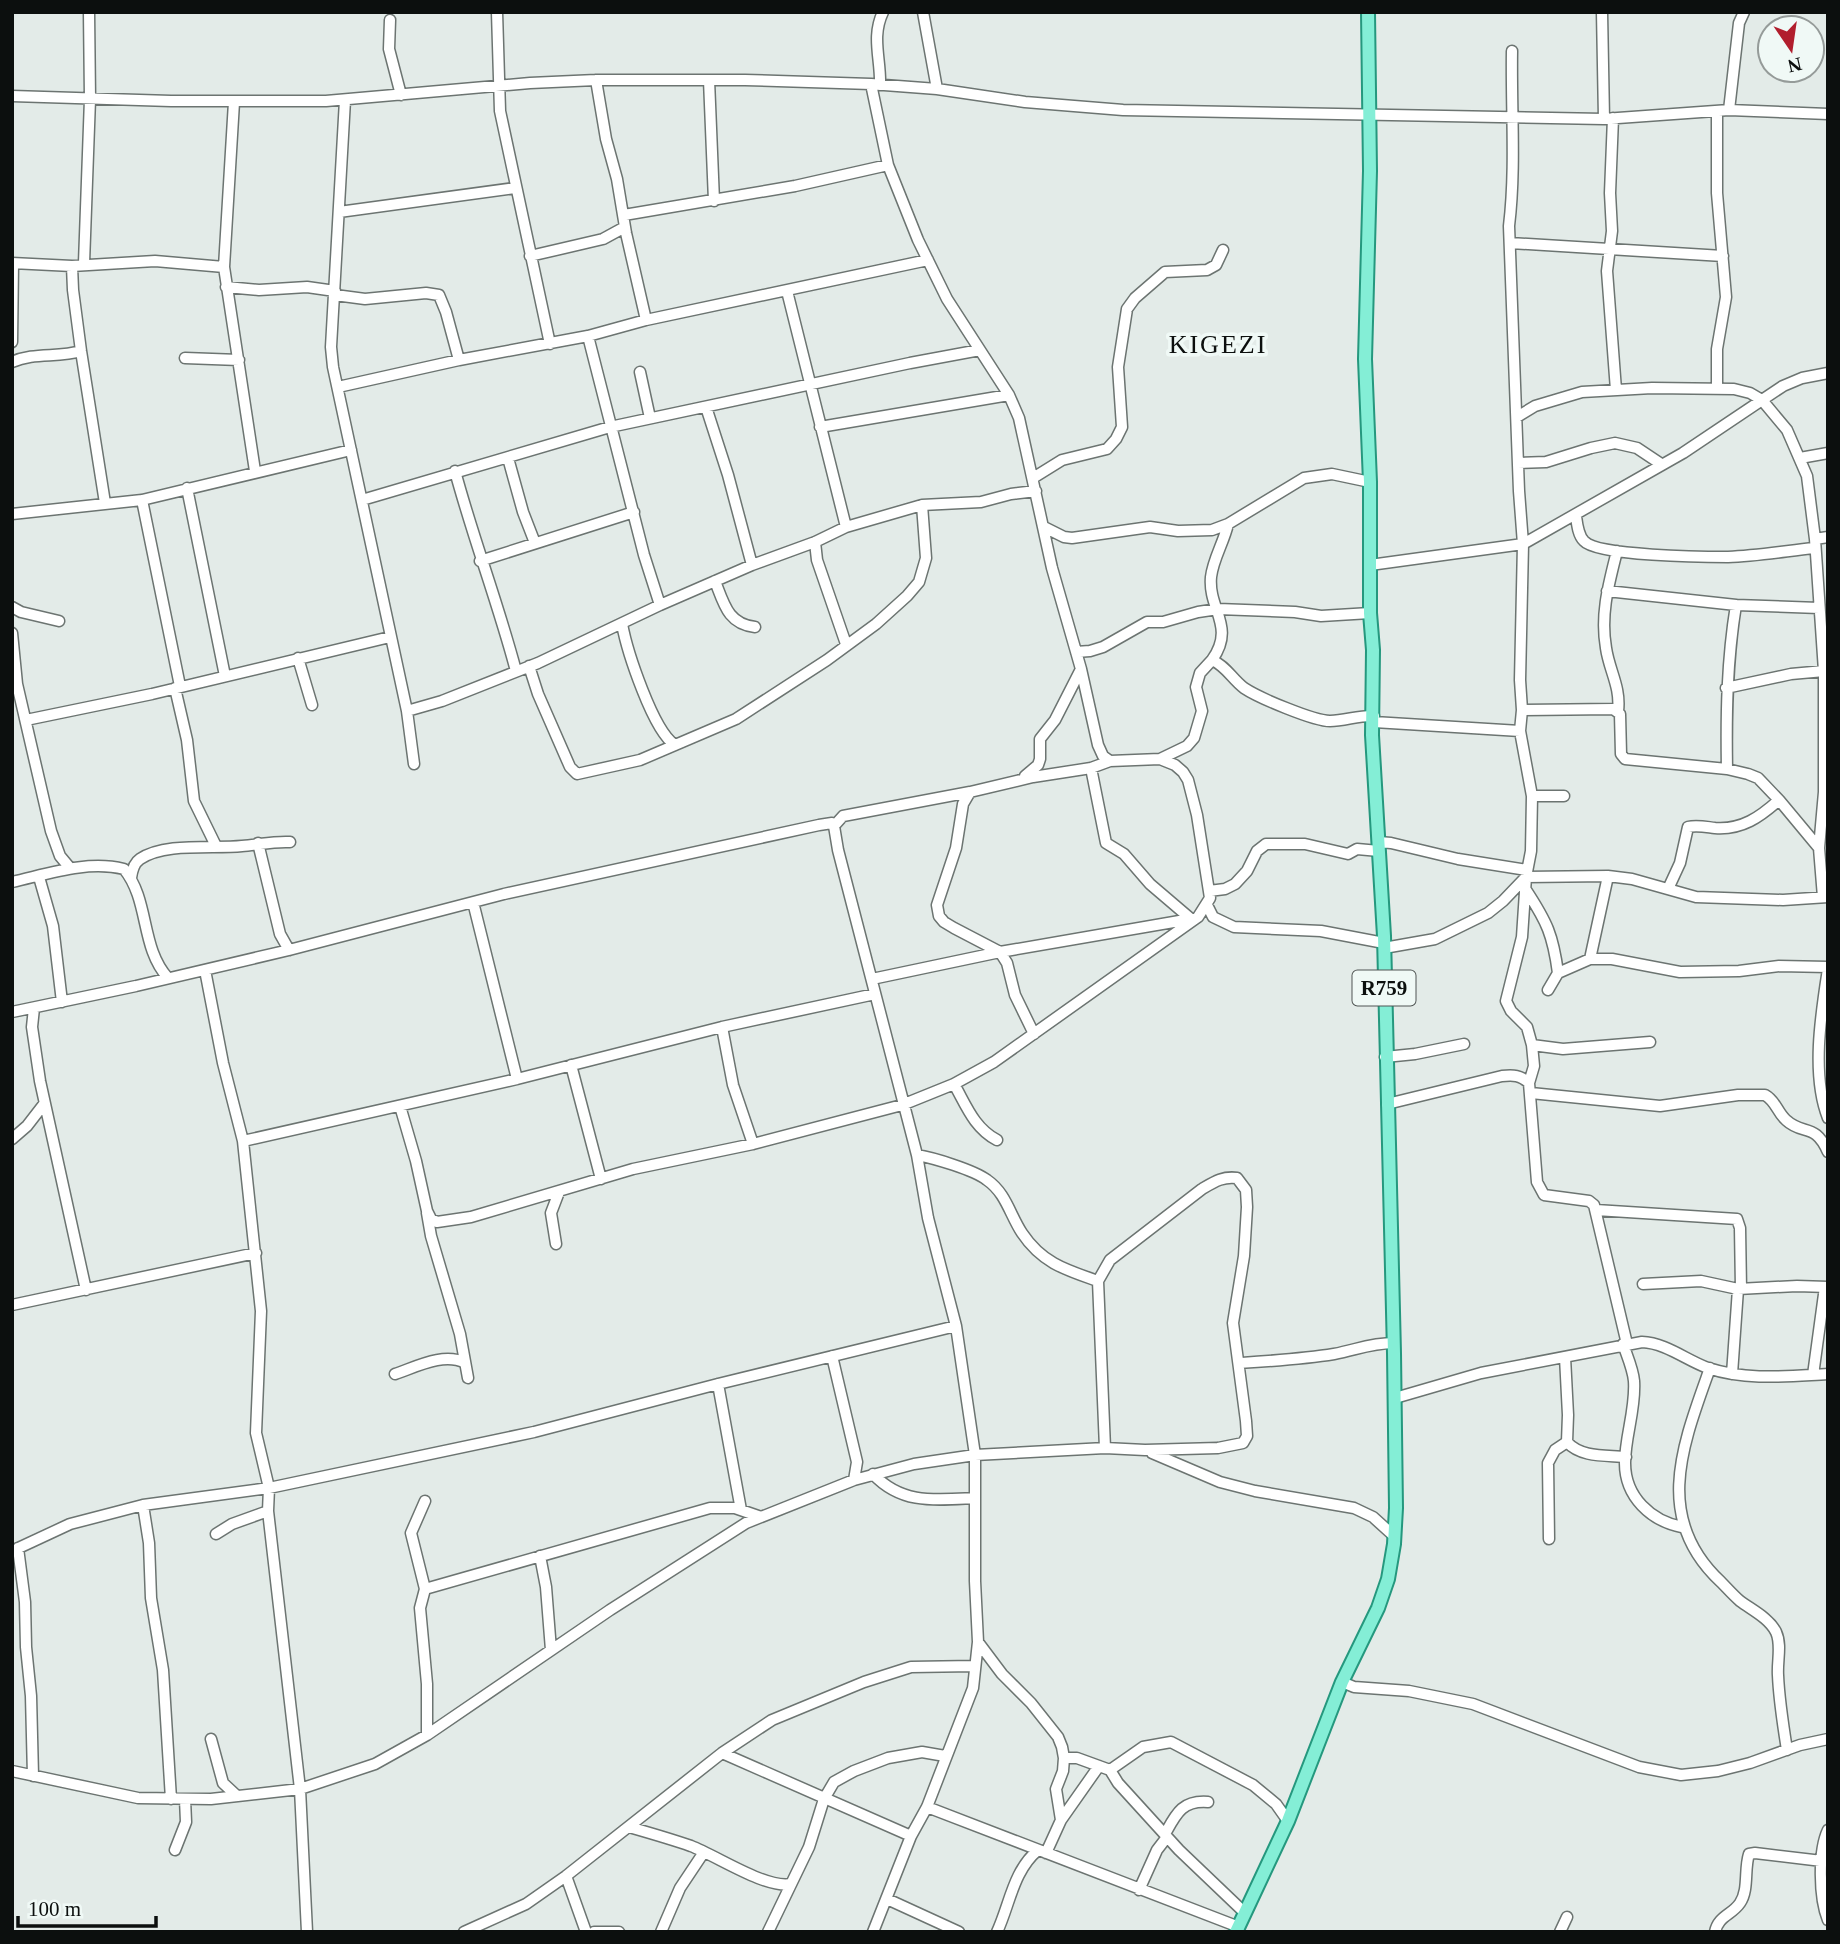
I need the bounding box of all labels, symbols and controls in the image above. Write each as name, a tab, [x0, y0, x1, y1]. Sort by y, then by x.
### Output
north arrow	[1756, 14, 1826, 84]
text: N	[1785, 53, 1804, 77]
district label: KIGEZI	[1169, 330, 1267, 359]
road number: R759	[1352, 970, 1416, 1006]
scale bar	[18, 1884, 156, 1928]
text: 100 m	[28, 1897, 81, 1921]

